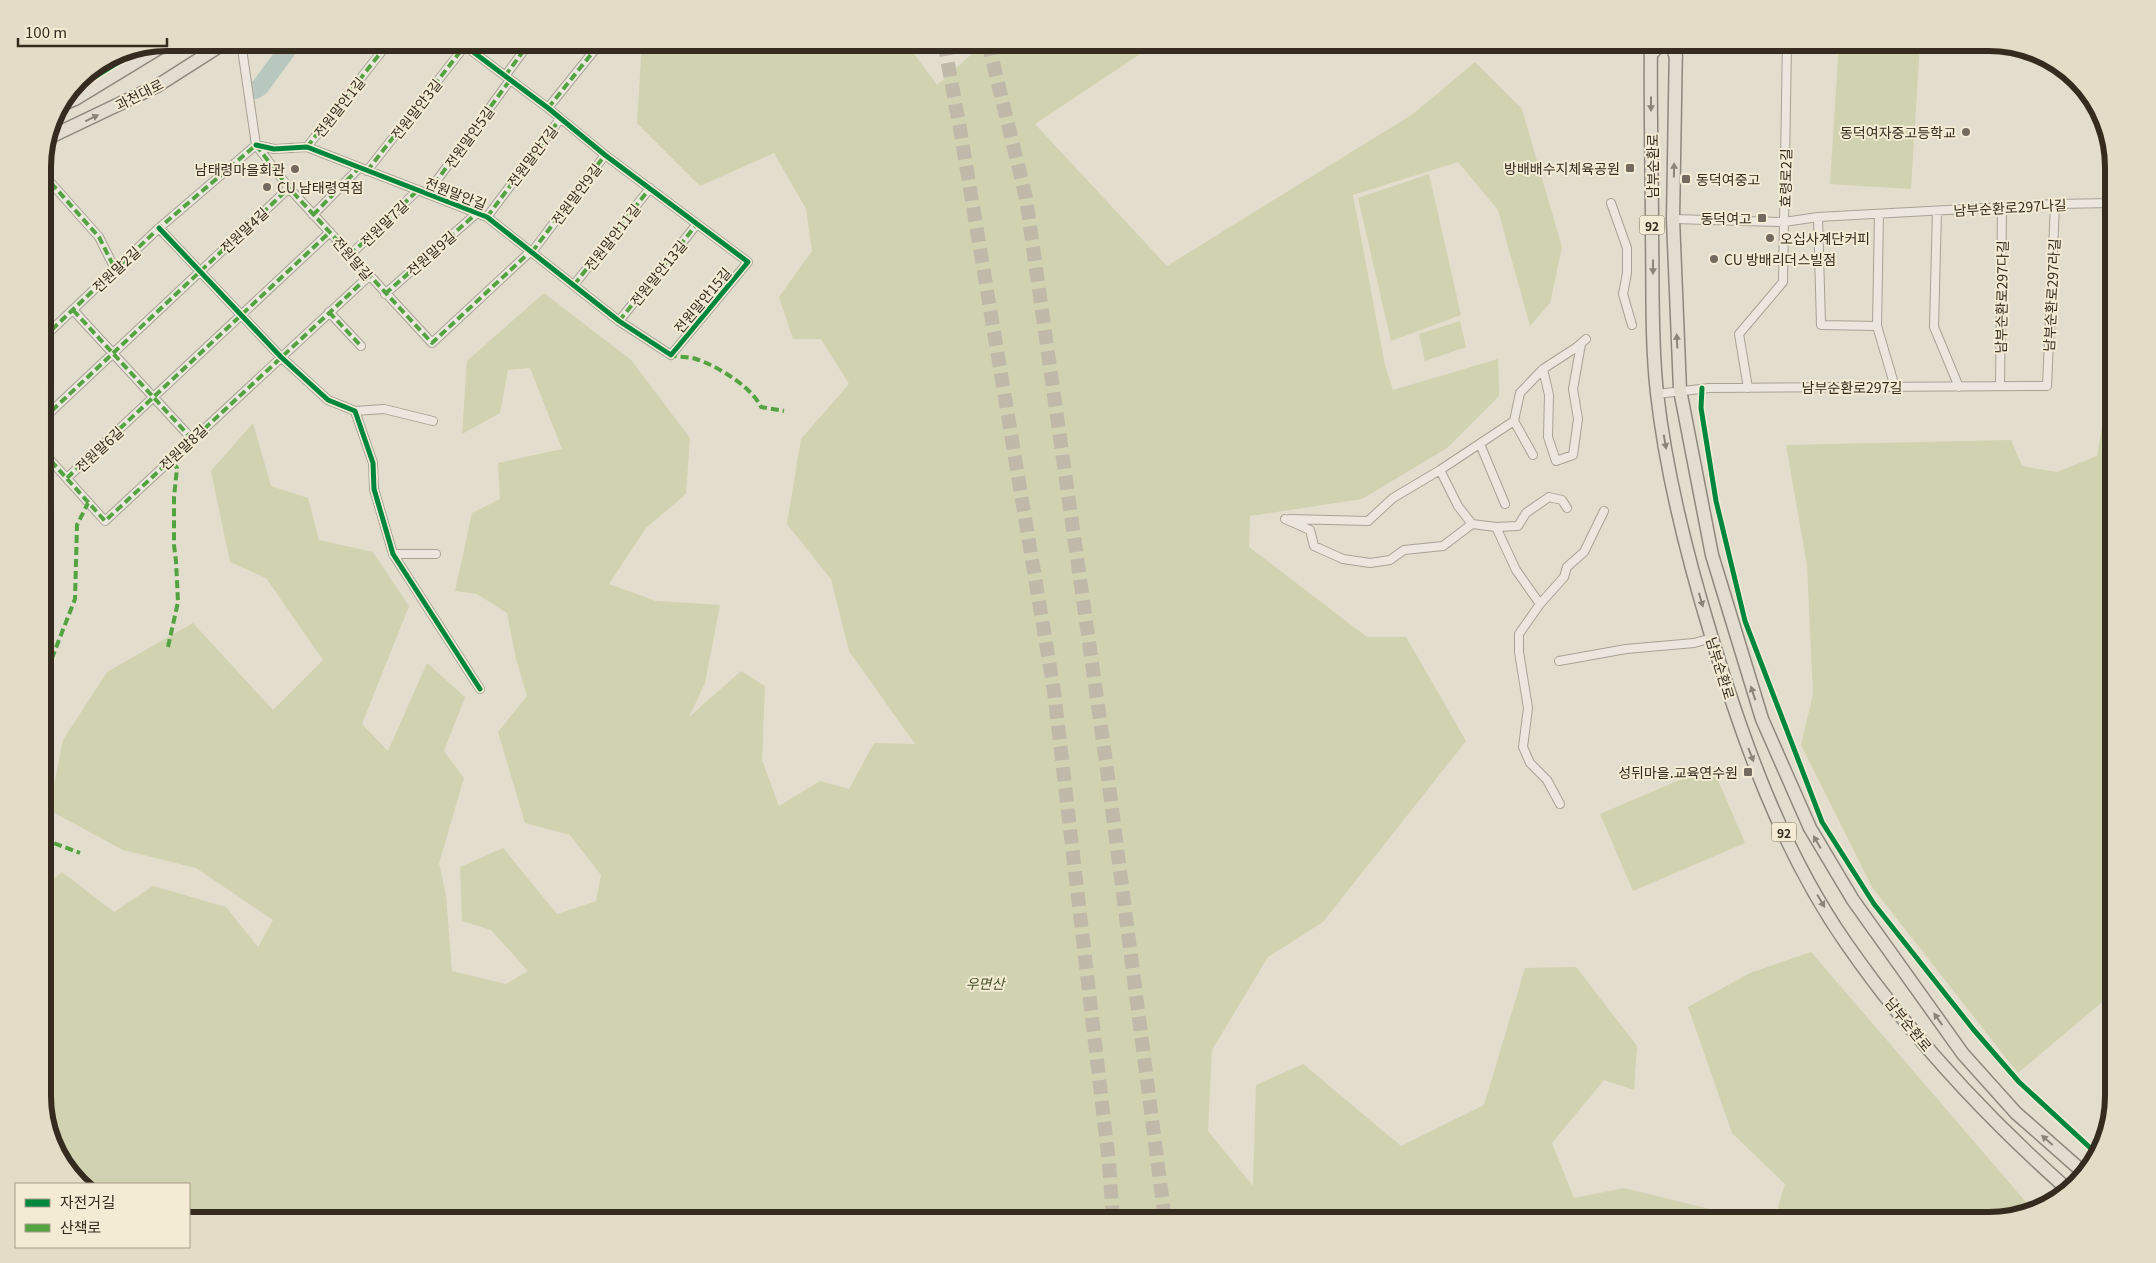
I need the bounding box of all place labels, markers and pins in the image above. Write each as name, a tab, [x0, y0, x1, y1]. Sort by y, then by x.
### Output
place label: 동덕여자중고등학교	[1840, 122, 1956, 142]
marker: 동덕여자중고등학교	[1960, 126, 1972, 138]
place label: 방배배수지체육공원	[1504, 158, 1620, 178]
place label: 남태령마을회관	[195, 159, 285, 179]
marker: 방배배수지체육공원	[1624, 162, 1636, 174]
marker: 남태령마을회관	[289, 163, 301, 175]
place label: 동덕여중고	[1696, 169, 1761, 189]
marker: 동덕여중고	[1680, 173, 1692, 185]
place label: CU 남태령역점	[277, 177, 363, 197]
marker: CU 남태령역점	[261, 181, 273, 193]
place label: 동덕여고	[1700, 208, 1752, 228]
marker: 동덕여고	[1756, 212, 1768, 224]
place label: 오십사계단커피	[1780, 228, 1870, 248]
marker: 오십사계단커피	[1764, 232, 1776, 244]
place label: CU 방배리더스빌점	[1724, 249, 1836, 269]
marker: CU 방배리더스빌점	[1708, 253, 1720, 265]
place label: 성뒤마을.교육연수원	[1618, 762, 1738, 782]
marker: 성뒤마을.교육연수원	[1742, 766, 1754, 778]

